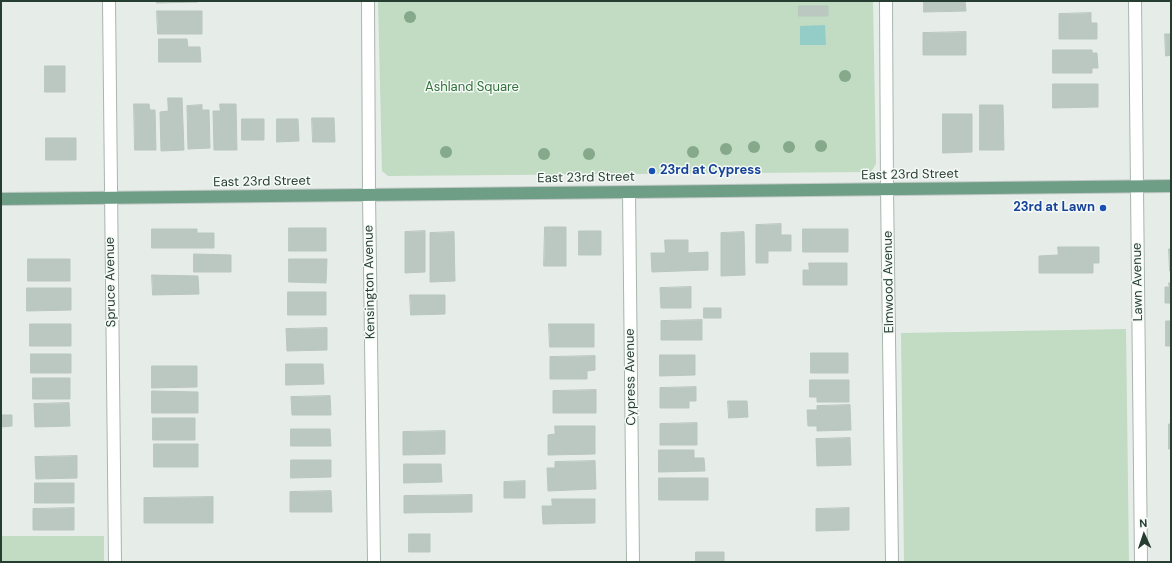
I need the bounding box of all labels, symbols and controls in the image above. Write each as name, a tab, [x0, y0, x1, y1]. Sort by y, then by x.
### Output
park label: Ashland Square	[425, 80, 519, 96]
place label: 23rd at Cypress	[660, 163, 761, 179]
marker: 23rd at Cypress	[647, 166, 657, 176]
street label: East 23rd Street	[861, 166, 959, 184]
street label: East 23rd Street	[537, 169, 635, 187]
street label: East 23rd Street	[213, 173, 311, 191]
place label: 23rd at Lawn	[1013, 200, 1095, 216]
marker: 23rd at Lawn	[1098, 203, 1108, 213]
street label: Kensington Avenue	[361, 225, 379, 339]
street label: Elmwood Avenue	[880, 231, 898, 333]
street label: Spruce Avenue	[102, 237, 120, 327]
street label: Lawn Avenue	[1130, 242, 1146, 322]
street label: Cypress Avenue	[622, 328, 640, 426]
north arrow	[1124, 515, 1164, 555]
text: N	[1139, 516, 1148, 530]

